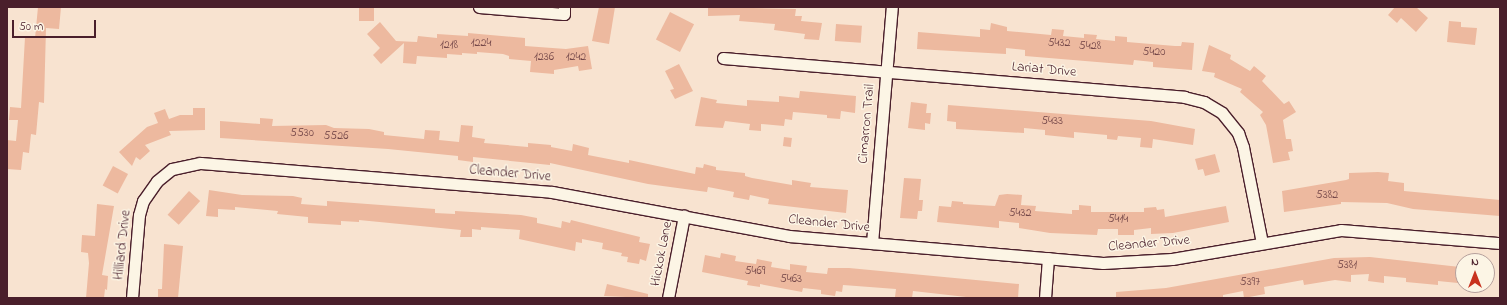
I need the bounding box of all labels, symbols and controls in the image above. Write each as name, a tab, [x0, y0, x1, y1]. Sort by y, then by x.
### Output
scale bar	[14, 12, 98, 38]
text: 50 m	[19, 18, 43, 36]
house number: 1224	[471, 37, 491, 51]
house number: 5432	[1048, 37, 1070, 51]
house number: 1218	[440, 39, 458, 53]
house number: 5428	[1079, 40, 1101, 54]
house number: 5420	[1143, 46, 1165, 60]
house number: 1236	[534, 51, 554, 65]
house number: 1242	[566, 51, 586, 65]
street label: Lariat Drive	[1011, 59, 1077, 81]
street label: Cimarron Trail	[855, 84, 879, 164]
house number: 5433	[1041, 115, 1063, 129]
house number: 5530	[290, 127, 314, 141]
house number: 5526	[324, 130, 348, 144]
street label: Cleander Drive	[468, 162, 552, 186]
house number: 5382	[1316, 189, 1338, 203]
house number: 5432	[1009, 207, 1031, 221]
street label: Hilliard Drive	[111, 209, 135, 281]
street label: Cleander Drive	[787, 211, 871, 237]
house number: 5414	[1108, 213, 1128, 227]
street label: Hickok Lane	[648, 220, 676, 288]
street label: Cleander Drive	[1107, 232, 1191, 256]
north arrow	[1455, 253, 1495, 293]
text: N	[1471, 254, 1479, 270]
house number: 5381	[1337, 259, 1357, 273]
house number: 5469	[745, 265, 765, 279]
house number: 5463	[780, 273, 802, 287]
house number: 5397	[1240, 276, 1260, 290]

